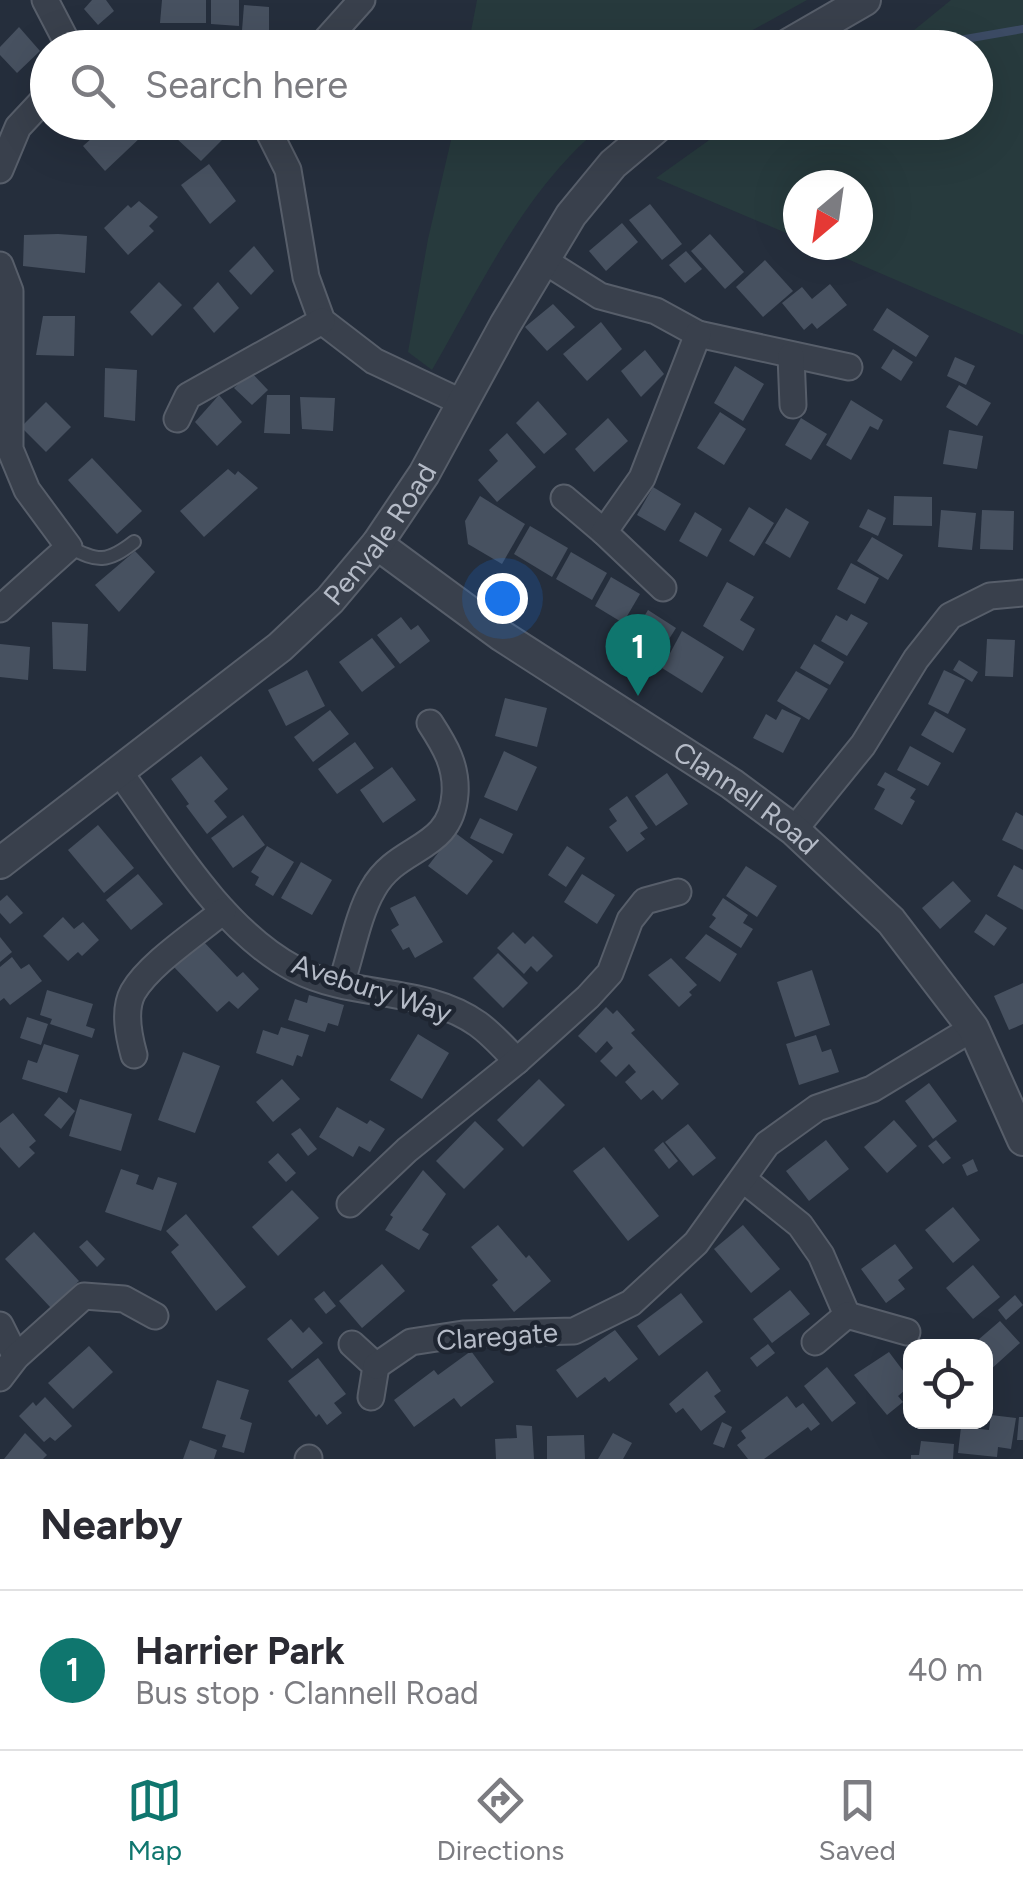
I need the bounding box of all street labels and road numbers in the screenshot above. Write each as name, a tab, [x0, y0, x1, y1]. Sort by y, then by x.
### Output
street label: Penvale Road	[316, 458, 443, 612]
street label: Clannell Road	[667, 734, 826, 861]
street label: Avebury Way	[288, 946, 456, 1030]
street label: Claregate	[435, 1315, 559, 1357]

